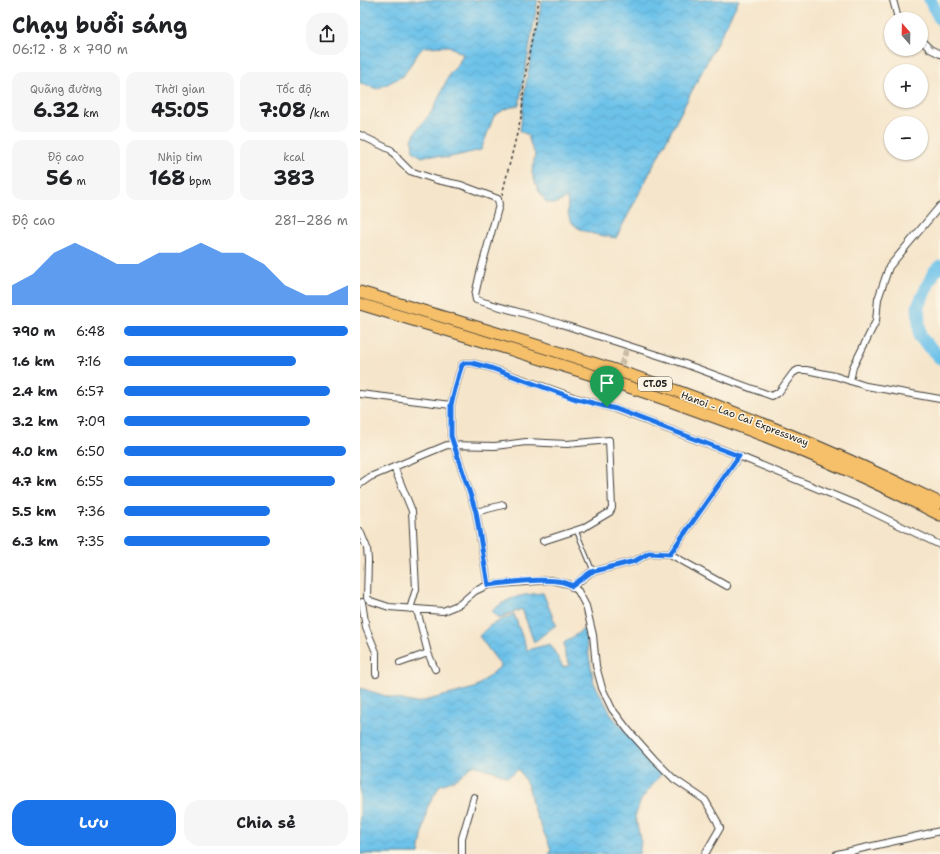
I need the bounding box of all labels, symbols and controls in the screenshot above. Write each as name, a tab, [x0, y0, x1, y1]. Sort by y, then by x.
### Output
text: Chạy buổi sáng	[12, 11, 187, 40]
north arrow	[884, 12, 928, 56]
map controls	[884, 12, 928, 160]
button: share	[306, 13, 348, 55]
text: 06:12 · 8 × 790 m	[12, 41, 128, 58]
button: +	[884, 64, 928, 108]
text: Quãng đường	[30, 82, 102, 97]
text: Thời gian	[155, 82, 205, 97]
text: Tốc độ	[276, 82, 312, 97]
text: 6.32	[33, 97, 79, 123]
text: 45:05	[151, 97, 209, 123]
text: 7:08	[259, 97, 306, 123]
text: km	[79, 106, 99, 121]
text: /km	[306, 106, 329, 121]
button: −	[884, 116, 928, 160]
text: Độ cao	[48, 150, 84, 165]
text: Nhịp tim	[157, 150, 203, 165]
text: kcal	[283, 150, 305, 165]
text: 56	[46, 165, 73, 191]
text: 168	[149, 165, 185, 191]
text: 383	[273, 165, 315, 191]
text: m	[73, 174, 86, 189]
text: bpm	[185, 174, 211, 189]
text: Độ cao	[12, 212, 55, 229]
text: 281–286 m	[274, 212, 348, 229]
text: 790 m	[12, 323, 55, 340]
text: 6:48	[76, 323, 105, 340]
text: 1.6 km	[12, 353, 55, 370]
text: 7:16	[76, 353, 101, 370]
pin	[590, 366, 624, 407]
icon: arrive	[596, 372, 618, 394]
road number: CT.05	[638, 377, 672, 391]
text: 2.4 km	[12, 383, 58, 400]
text: 6:57	[76, 383, 104, 400]
street label: Hanoi - Lao Cai Expressway	[679, 388, 811, 449]
text: 3.2 km	[12, 413, 58, 430]
text: 7:09	[76, 413, 106, 430]
text: 4.0 km	[12, 443, 58, 460]
text: 6:50	[76, 443, 105, 460]
text: 4.7 km	[12, 473, 56, 490]
text: 6:55	[76, 473, 103, 490]
text: 5.5 km	[12, 503, 56, 520]
text: 7:36	[76, 503, 105, 520]
text: 6.3 km	[12, 533, 58, 550]
text: 7:35	[76, 533, 104, 550]
button: Lưu	[12, 800, 176, 846]
button: Chia sẻ	[184, 800, 348, 846]

